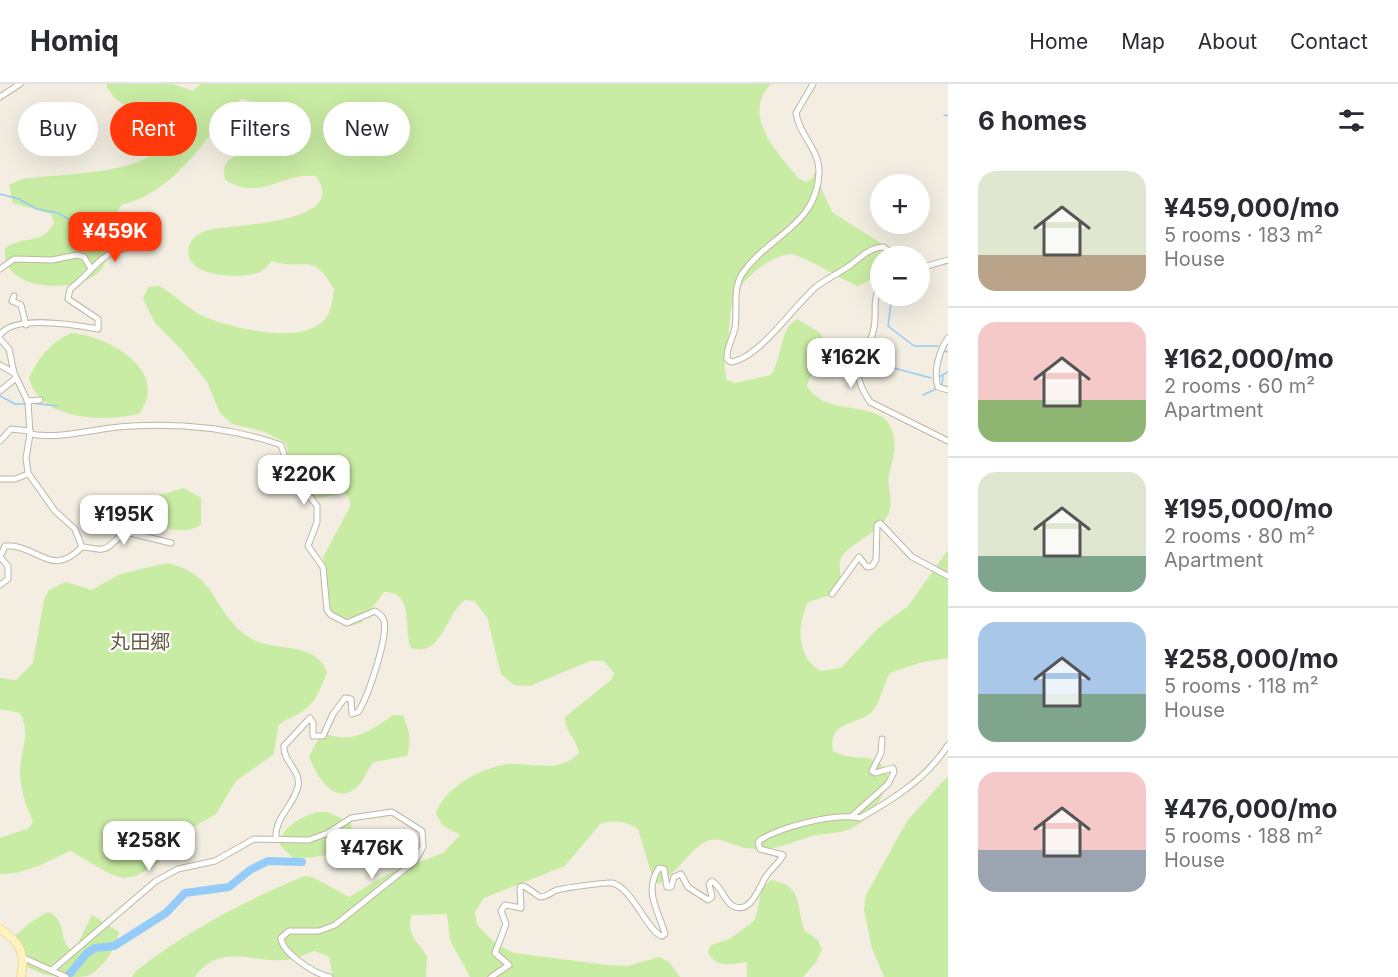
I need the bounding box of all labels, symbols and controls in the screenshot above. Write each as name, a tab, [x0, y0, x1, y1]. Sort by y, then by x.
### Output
text: Homiq	[30, 24, 119, 58]
text: Home	[1029, 29, 1088, 54]
text: Map	[1121, 29, 1165, 54]
text: About	[1198, 29, 1257, 54]
text: Contact	[1290, 29, 1368, 54]
chip: Buy	[18, 102, 98, 156]
chip: Rent	[110, 102, 197, 156]
chip: Filters	[209, 102, 311, 156]
chip: New	[323, 102, 410, 156]
icon: filters	[1335, 104, 1368, 137]
text: 6 homes	[978, 105, 1087, 136]
map controls	[870, 174, 930, 306]
button: +	[870, 174, 930, 234]
text: ¥459,000/mo	[1164, 192, 1339, 223]
icon: home	[1026, 195, 1098, 267]
pin: ¥459K	[73, 212, 157, 263]
text: ¥459K	[82, 219, 148, 243]
text: 5 rooms · 183 m²	[1164, 223, 1323, 247]
button: −	[870, 246, 930, 306]
text: House	[1164, 247, 1225, 271]
pin: ¥162K	[809, 338, 893, 389]
text: ¥162,000/mo	[1164, 343, 1334, 374]
text: ¥162K	[821, 345, 881, 369]
icon: home	[1026, 346, 1098, 418]
text: 2 rooms · 60 m²	[1164, 374, 1315, 398]
text: Apartment	[1164, 398, 1263, 422]
pin: ¥220K	[262, 455, 346, 506]
text: ¥220K	[272, 462, 336, 486]
text: ¥195,000/mo	[1164, 493, 1333, 524]
pin: ¥195K	[82, 495, 166, 546]
icon: home	[1026, 496, 1098, 568]
text: ¥195K	[94, 502, 154, 526]
text: 2 rooms · 80 m²	[1164, 524, 1315, 548]
text: Apartment	[1164, 548, 1263, 572]
district label: 丸田郷	[110, 630, 170, 654]
text: ¥258,000/mo	[1164, 643, 1338, 674]
icon: home	[1026, 646, 1098, 718]
text: 5 rooms · 118 m²	[1164, 674, 1319, 698]
text: House	[1164, 698, 1225, 722]
text: ¥476,000/mo	[1164, 793, 1338, 824]
icon: home	[1026, 796, 1098, 868]
pin: ¥258K	[107, 821, 191, 872]
text: 5 rooms · 188 m²	[1164, 824, 1323, 848]
text: ¥258K	[117, 828, 181, 852]
pin: ¥476K	[330, 829, 414, 880]
text: ¥476K	[340, 836, 404, 860]
text: House	[1164, 848, 1225, 872]

